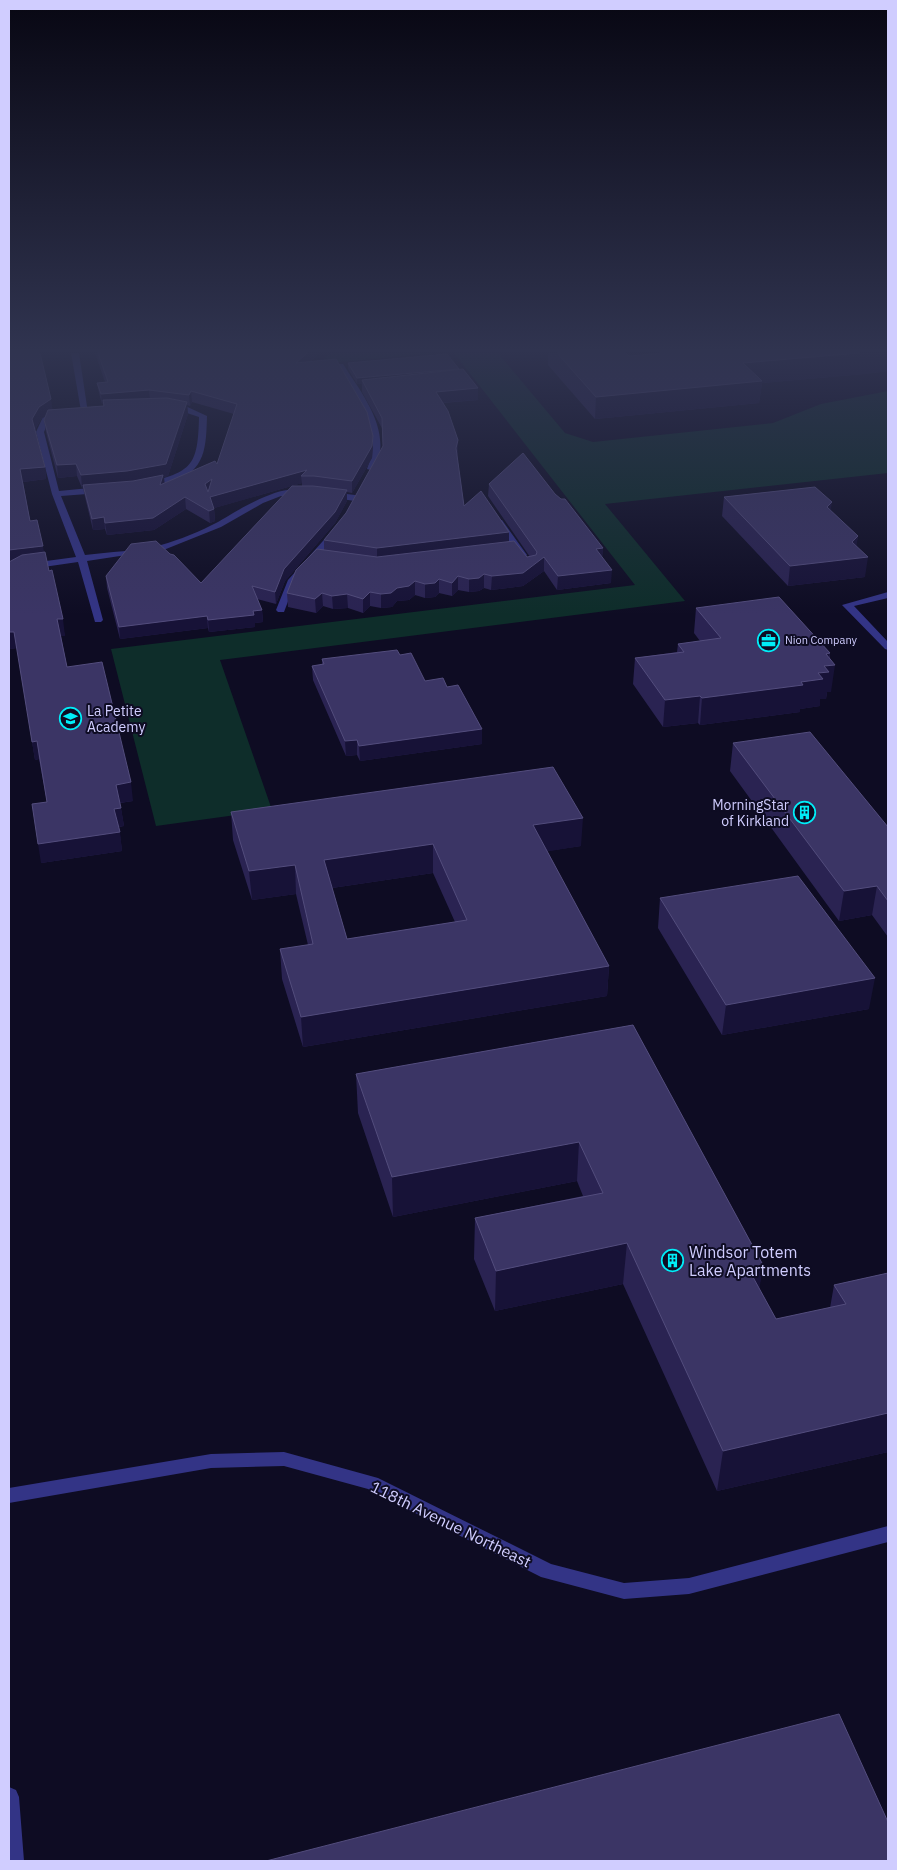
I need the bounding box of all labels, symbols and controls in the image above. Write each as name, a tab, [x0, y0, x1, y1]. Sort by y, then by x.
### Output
office icon: Nion Company	[757, 628, 781, 652]
place label: Nion Company	[785, 633, 858, 647]
place label: La Petite Academy	[87, 702, 145, 736]
school or university icon: La Petite Academy	[59, 707, 83, 731]
place label: MorningStar of Kirkland	[712, 796, 789, 830]
building icon: MorningStar of Kirkland	[793, 801, 817, 825]
place label: Windsor Totem Lake Apartments	[689, 1242, 811, 1280]
building icon: Windsor Totem Lake Apartments	[661, 1249, 685, 1273]
street label: 118th Avenue Northeast	[368, 1476, 534, 1572]

